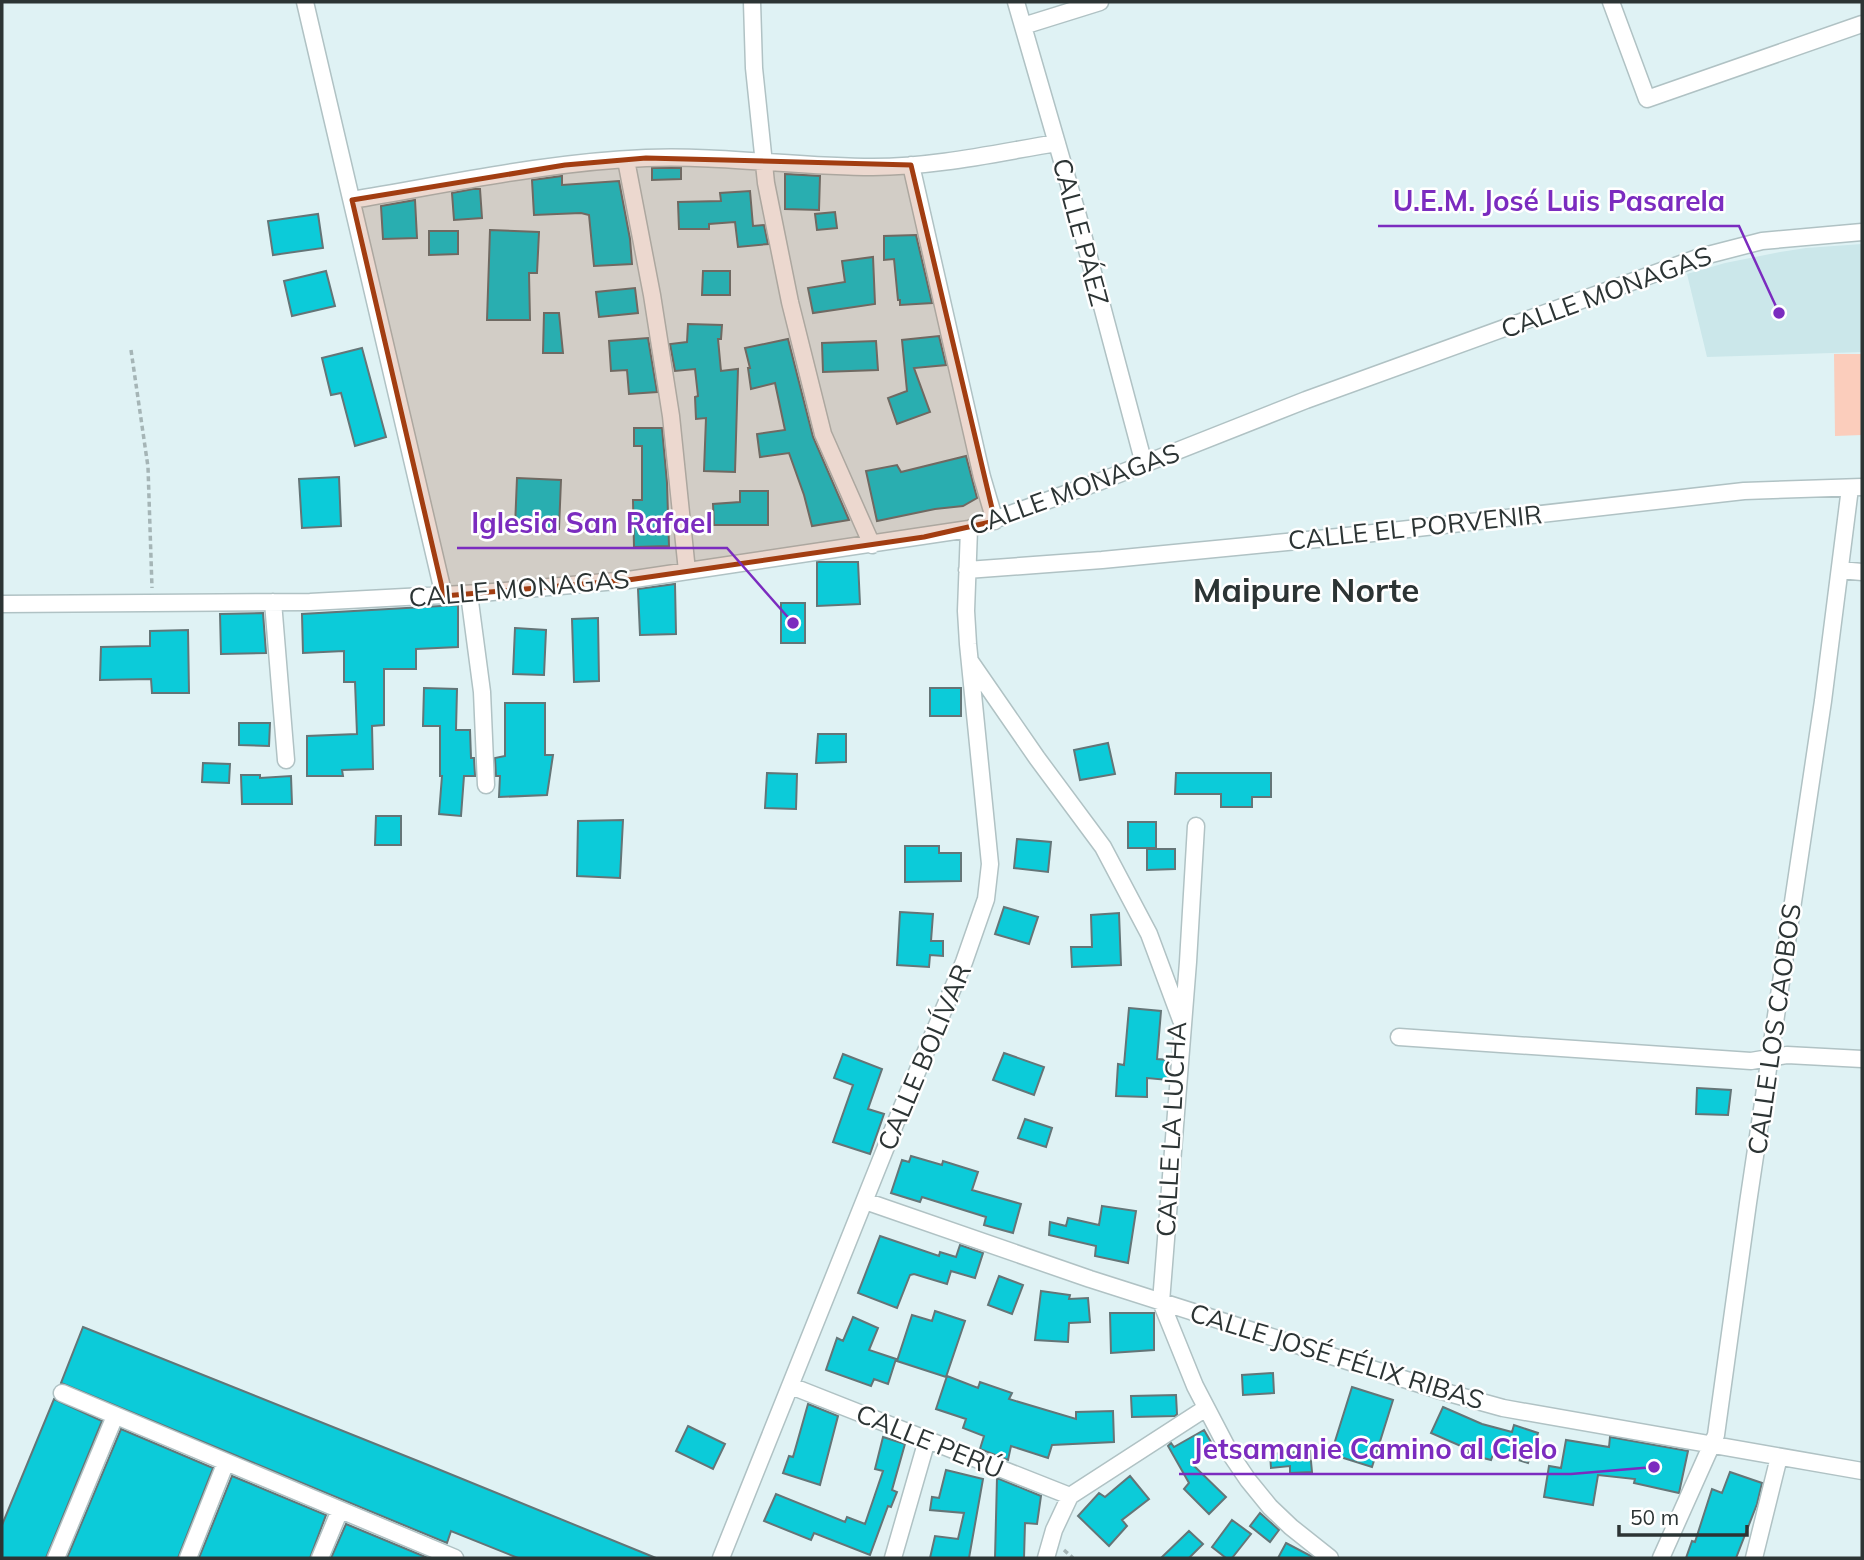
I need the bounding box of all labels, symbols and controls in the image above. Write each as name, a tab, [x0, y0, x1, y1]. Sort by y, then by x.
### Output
street label: CALLE PÁEZ	[1045, 154, 1117, 310]
callout: U.E.M. José Luis Pasarela	[1378, 177, 1739, 226]
text: U.E.M. José Luis Pasarela	[1393, 183, 1725, 218]
street label: CALLE MONAGAS	[1496, 239, 1716, 345]
street label: CALLE MONAGAS	[964, 436, 1184, 542]
street label: CALLE EL PORVENIR	[1286, 497, 1544, 557]
callout: Iglesia San Rafael	[457, 499, 727, 548]
text: Iglesia San Rafael	[471, 505, 713, 540]
street label: CALLE MONAGAS	[407, 562, 631, 614]
district label: Maipure Norte	[1193, 569, 1419, 610]
street label: CALLE LOS CAOBOS	[1740, 901, 1808, 1157]
street label: CALLE BOLÍVAR	[870, 959, 978, 1155]
street label: CALLE LA LUCHA	[1149, 1020, 1193, 1238]
street label: CALLE JOSÉ FÉLIX RIBAS	[1186, 1296, 1488, 1416]
street label: CALLE PERÚ	[851, 1396, 1009, 1486]
callout: Jetsamanie Camino al Cielo	[1179, 1425, 1571, 1474]
text: Jetsamanie Camino al Cielo	[1193, 1431, 1557, 1466]
scale bar	[1619, 1494, 1747, 1538]
text: 50 m	[1630, 1504, 1679, 1530]

